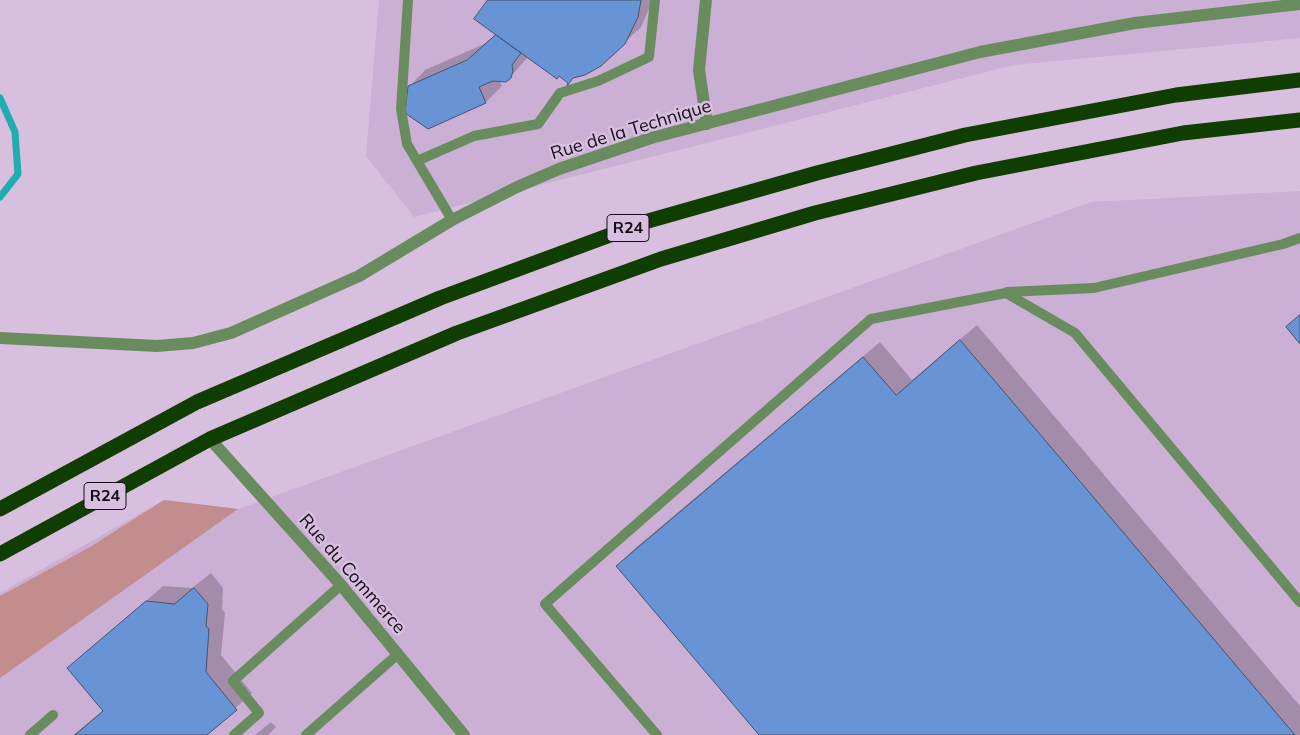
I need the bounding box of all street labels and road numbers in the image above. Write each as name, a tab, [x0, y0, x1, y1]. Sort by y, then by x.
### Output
street label: Rue de la Technique	[548, 95, 714, 165]
road number: R24	[607, 214, 649, 242]
road number: R24	[84, 482, 126, 510]
street label: Rue du Commerce	[294, 510, 410, 638]

